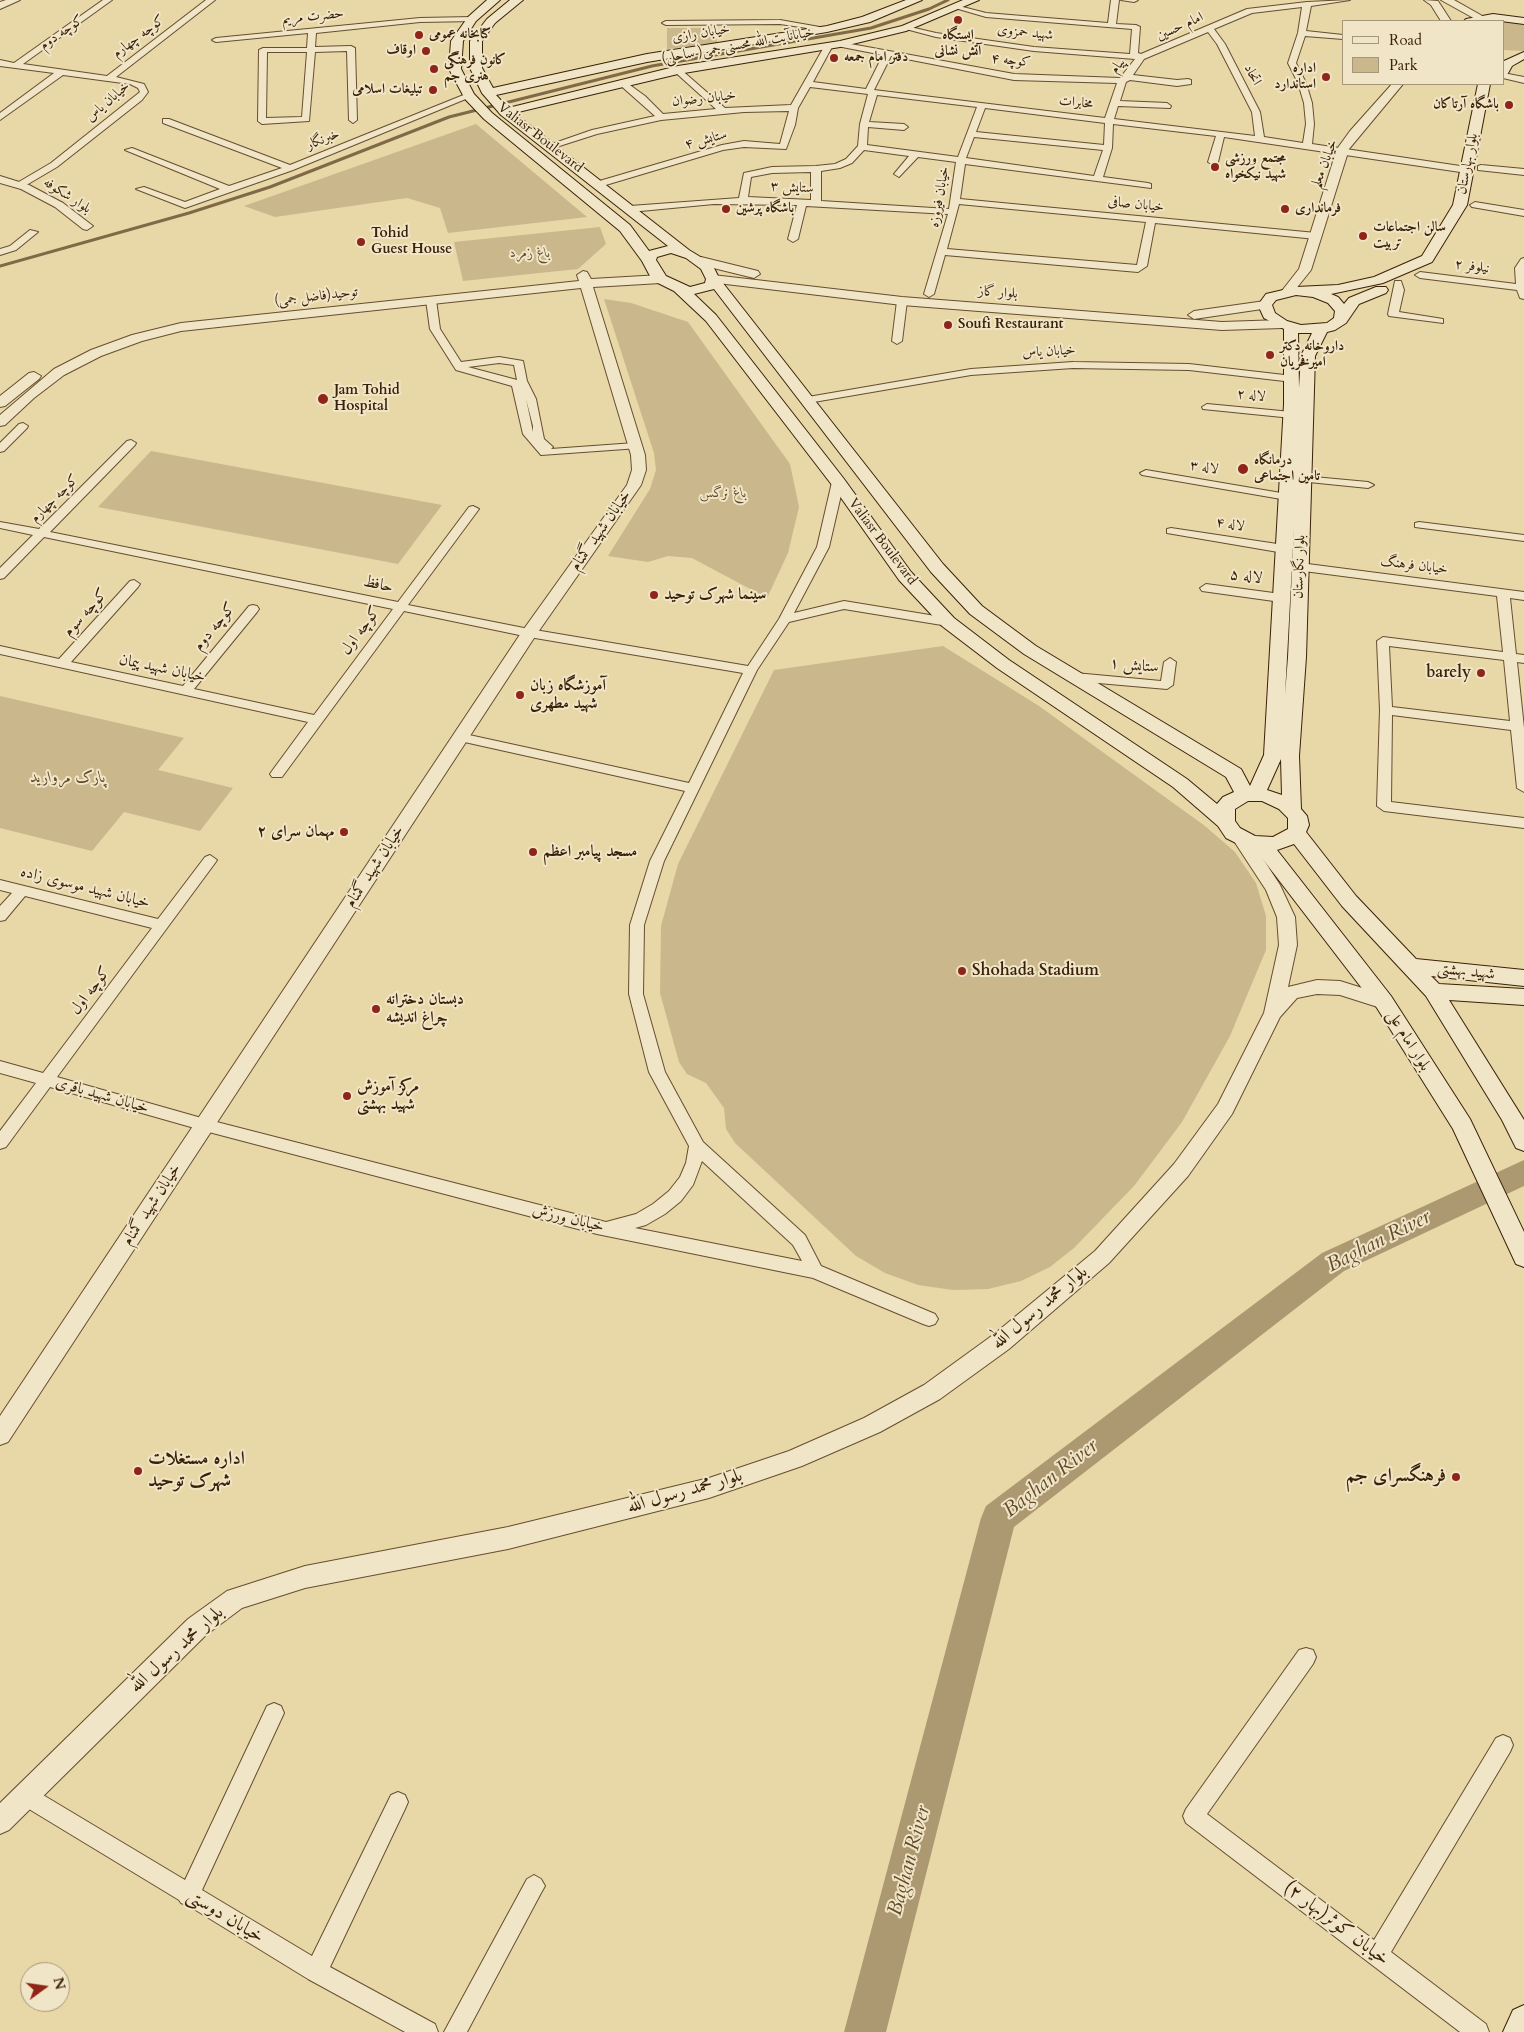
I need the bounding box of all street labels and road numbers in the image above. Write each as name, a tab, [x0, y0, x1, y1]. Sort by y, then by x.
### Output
street label: حضرت مریم	[281, 5, 345, 29]
street label: امام حسین	[1154, 9, 1206, 45]
street label: کوچه دوم	[37, 12, 87, 54]
street label: کوچه چهارم	[109, 12, 169, 62]
street label: خیابان رازی	[671, 21, 731, 47]
street label: شهید حمزوی	[996, 22, 1054, 44]
street label: خیابانآیت الله محسنی جمی( ساحلی)	[660, 24, 816, 68]
street label: کوچه ۴	[990, 51, 1032, 71]
street label: پیام	[1107, 55, 1129, 77]
street label: اتحاد	[1240, 62, 1264, 88]
street label: خیابان یاس	[82, 78, 134, 126]
street label: خیابان رضوان	[671, 87, 737, 111]
street label: مخابرات	[1058, 93, 1094, 113]
street label: Valiasr Boulevard	[494, 99, 586, 177]
street label: خبرنگار	[304, 126, 342, 154]
street label: ستایش ۴	[683, 126, 729, 154]
street label: بلوار بهارستان	[1454, 132, 1482, 196]
street label: خیابان معلم	[1308, 137, 1342, 191]
street label: خیابان فیروزه	[926, 165, 954, 229]
street label: بلوار شکوفه	[40, 174, 94, 218]
street label: ستایش ۳	[770, 178, 814, 198]
street label: خیابان صافی	[1107, 194, 1165, 216]
street label: نیلوفر ۲	[1454, 257, 1490, 277]
street label: بلوار گاز	[978, 283, 1018, 303]
street label: توحید(فاضل جمی)	[273, 284, 359, 310]
street label: خیابان یاس	[1022, 342, 1076, 362]
street label: لاله ۲	[1236, 386, 1266, 406]
street label: لاله ۳	[1189, 457, 1219, 479]
street label: کوچه چهارم	[27, 471, 83, 527]
street label: خیابان شهید گمنام	[566, 487, 636, 575]
street label: Valiasr Boulevard	[844, 495, 920, 589]
street label: لاله ۴	[1215, 514, 1245, 536]
street label: بلوار نگارستان	[1290, 535, 1310, 599]
street label: خیابان فرهنگ	[1379, 554, 1449, 578]
street label: لاله ۵	[1228, 565, 1264, 589]
street label: حافظ	[361, 572, 395, 598]
street label: کوچه سوم	[59, 585, 113, 641]
street label: کوچه دوم	[190, 599, 240, 655]
street label: کوچه اول	[337, 603, 385, 659]
street label: خیابان شهید پیمان	[117, 650, 207, 688]
street label: ستایش ۱	[1109, 654, 1159, 678]
street label: خیابان شهید گمنام	[341, 822, 409, 912]
street label: خیابان شهید موسوی زاده	[18, 863, 152, 913]
street label: شهید بهشتی	[1436, 959, 1496, 985]
street label: کوچه اول	[67, 963, 115, 1019]
street label: بلوار امام علی	[1382, 1007, 1434, 1075]
street label: خیابان شهید باقری	[53, 1074, 151, 1118]
street label: خیابان شهید گمنام	[118, 1160, 186, 1250]
street label: خیابان ورزش	[530, 1201, 606, 1237]
street label: بلوار محمد رسول الله	[987, 1261, 1093, 1355]
street label: بلوار محمد رسول الله	[625, 1465, 745, 1519]
street label: بلوار محمد رسول الله	[125, 1602, 229, 1698]
street label: خیابان کوثر(بهار ۲)	[1279, 1877, 1393, 1971]
street label: خیابان دوستی	[182, 1885, 268, 1949]

